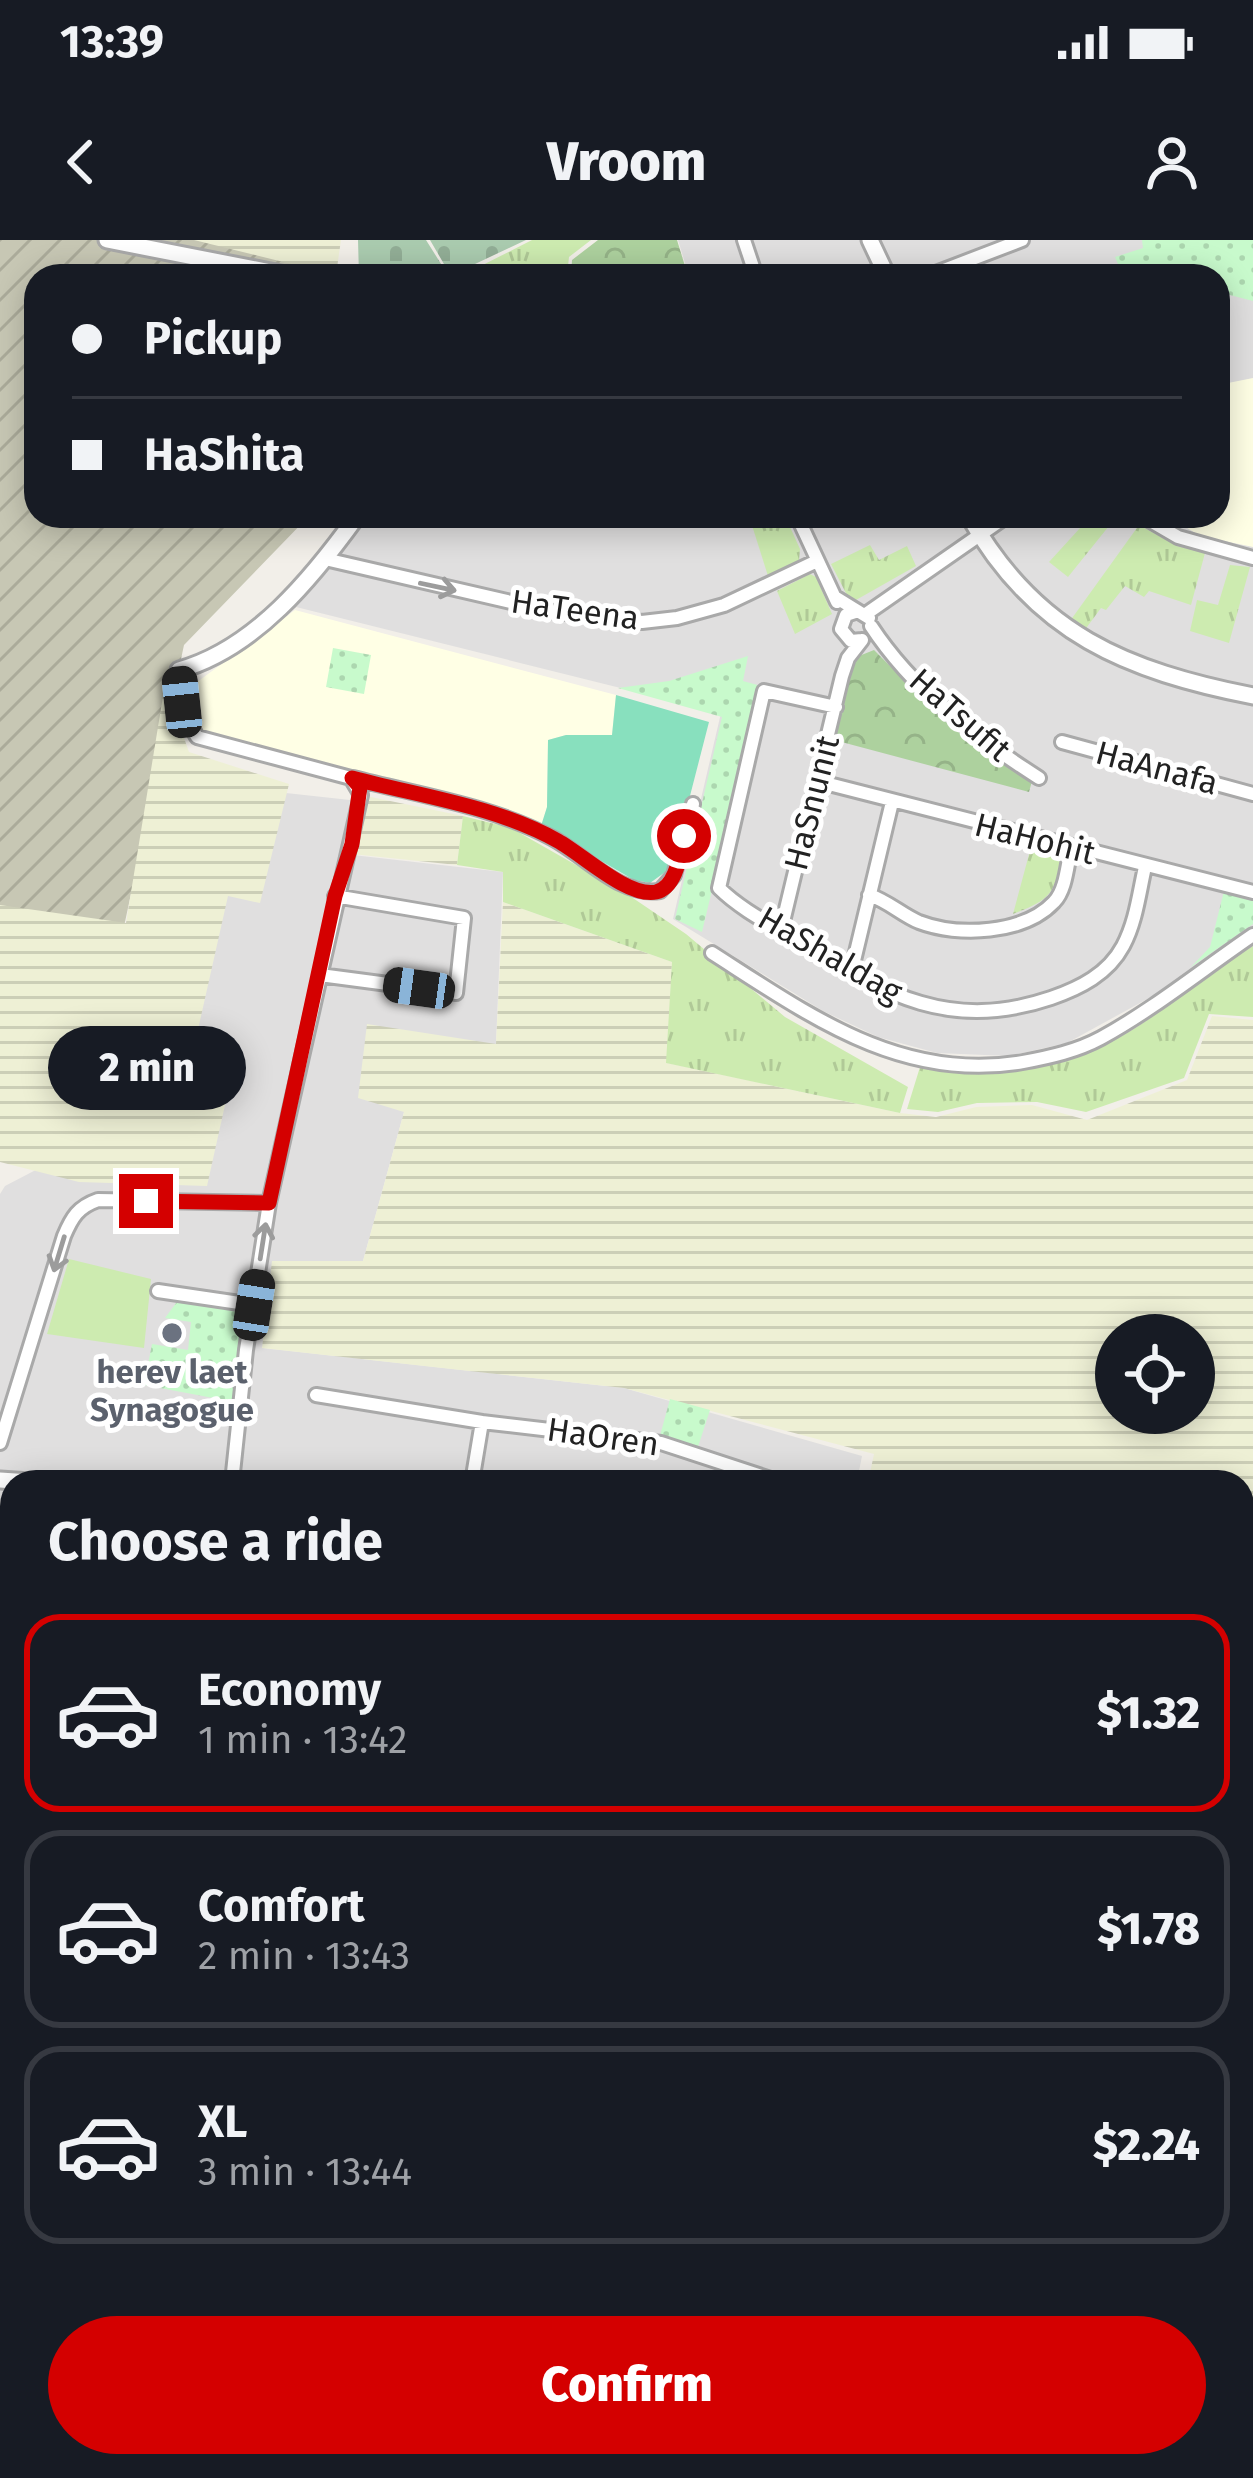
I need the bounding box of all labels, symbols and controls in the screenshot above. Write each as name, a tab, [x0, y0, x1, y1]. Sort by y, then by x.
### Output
text: 13:39	[60, 15, 164, 69]
icon: back	[48, 129, 114, 195]
icon: person	[1139, 129, 1205, 195]
text: Vroom	[547, 130, 706, 194]
text: Pickup	[144, 312, 282, 366]
text: HaShita	[144, 428, 305, 482]
one-way arrow	[419, 576, 457, 599]
street label: HaTeena	[508, 581, 642, 639]
street label: HaTsufit	[901, 660, 1019, 770]
car	[160, 664, 204, 740]
street label: HaSnunit	[776, 731, 848, 875]
street label: HaAnafa	[1092, 733, 1222, 803]
street label: HaHohit	[971, 805, 1099, 873]
route start	[657, 809, 711, 863]
street label: HaShaldag	[751, 898, 910, 1013]
car	[381, 965, 457, 1011]
callout: 2 min	[47, 1027, 245, 1111]
text: 2 min	[99, 1045, 195, 1091]
route end	[119, 1174, 173, 1228]
one-way arrow	[253, 1222, 276, 1261]
one-way arrow	[46, 1234, 68, 1272]
car	[231, 1267, 277, 1343]
map controls	[1095, 1314, 1215, 1434]
button: locate	[1095, 1314, 1215, 1434]
marker: herev laet Synagogue	[159, 1320, 185, 1346]
place label: herev laet Synagogue	[90, 1352, 254, 1430]
street label: HaOren	[545, 1409, 661, 1465]
text: Choose a ride	[48, 1510, 383, 1574]
icon: car	[54, 1659, 162, 1767]
text: Economy	[198, 1663, 381, 1717]
text: $1.32	[1097, 1686, 1200, 1740]
text: 1 min · 13:42	[198, 1717, 407, 1763]
icon: car	[54, 1875, 162, 1983]
text: Comfort	[198, 1879, 365, 1933]
text: $1.78	[1097, 1902, 1200, 1956]
text: 2 min · 13:43	[198, 1933, 410, 1979]
icon: car	[54, 2091, 162, 2199]
text: XL	[198, 2095, 247, 2149]
text: $2.24	[1093, 2118, 1200, 2172]
text: 3 min · 13:44	[198, 2149, 412, 2195]
button: Confirm	[48, 2316, 1206, 2454]

